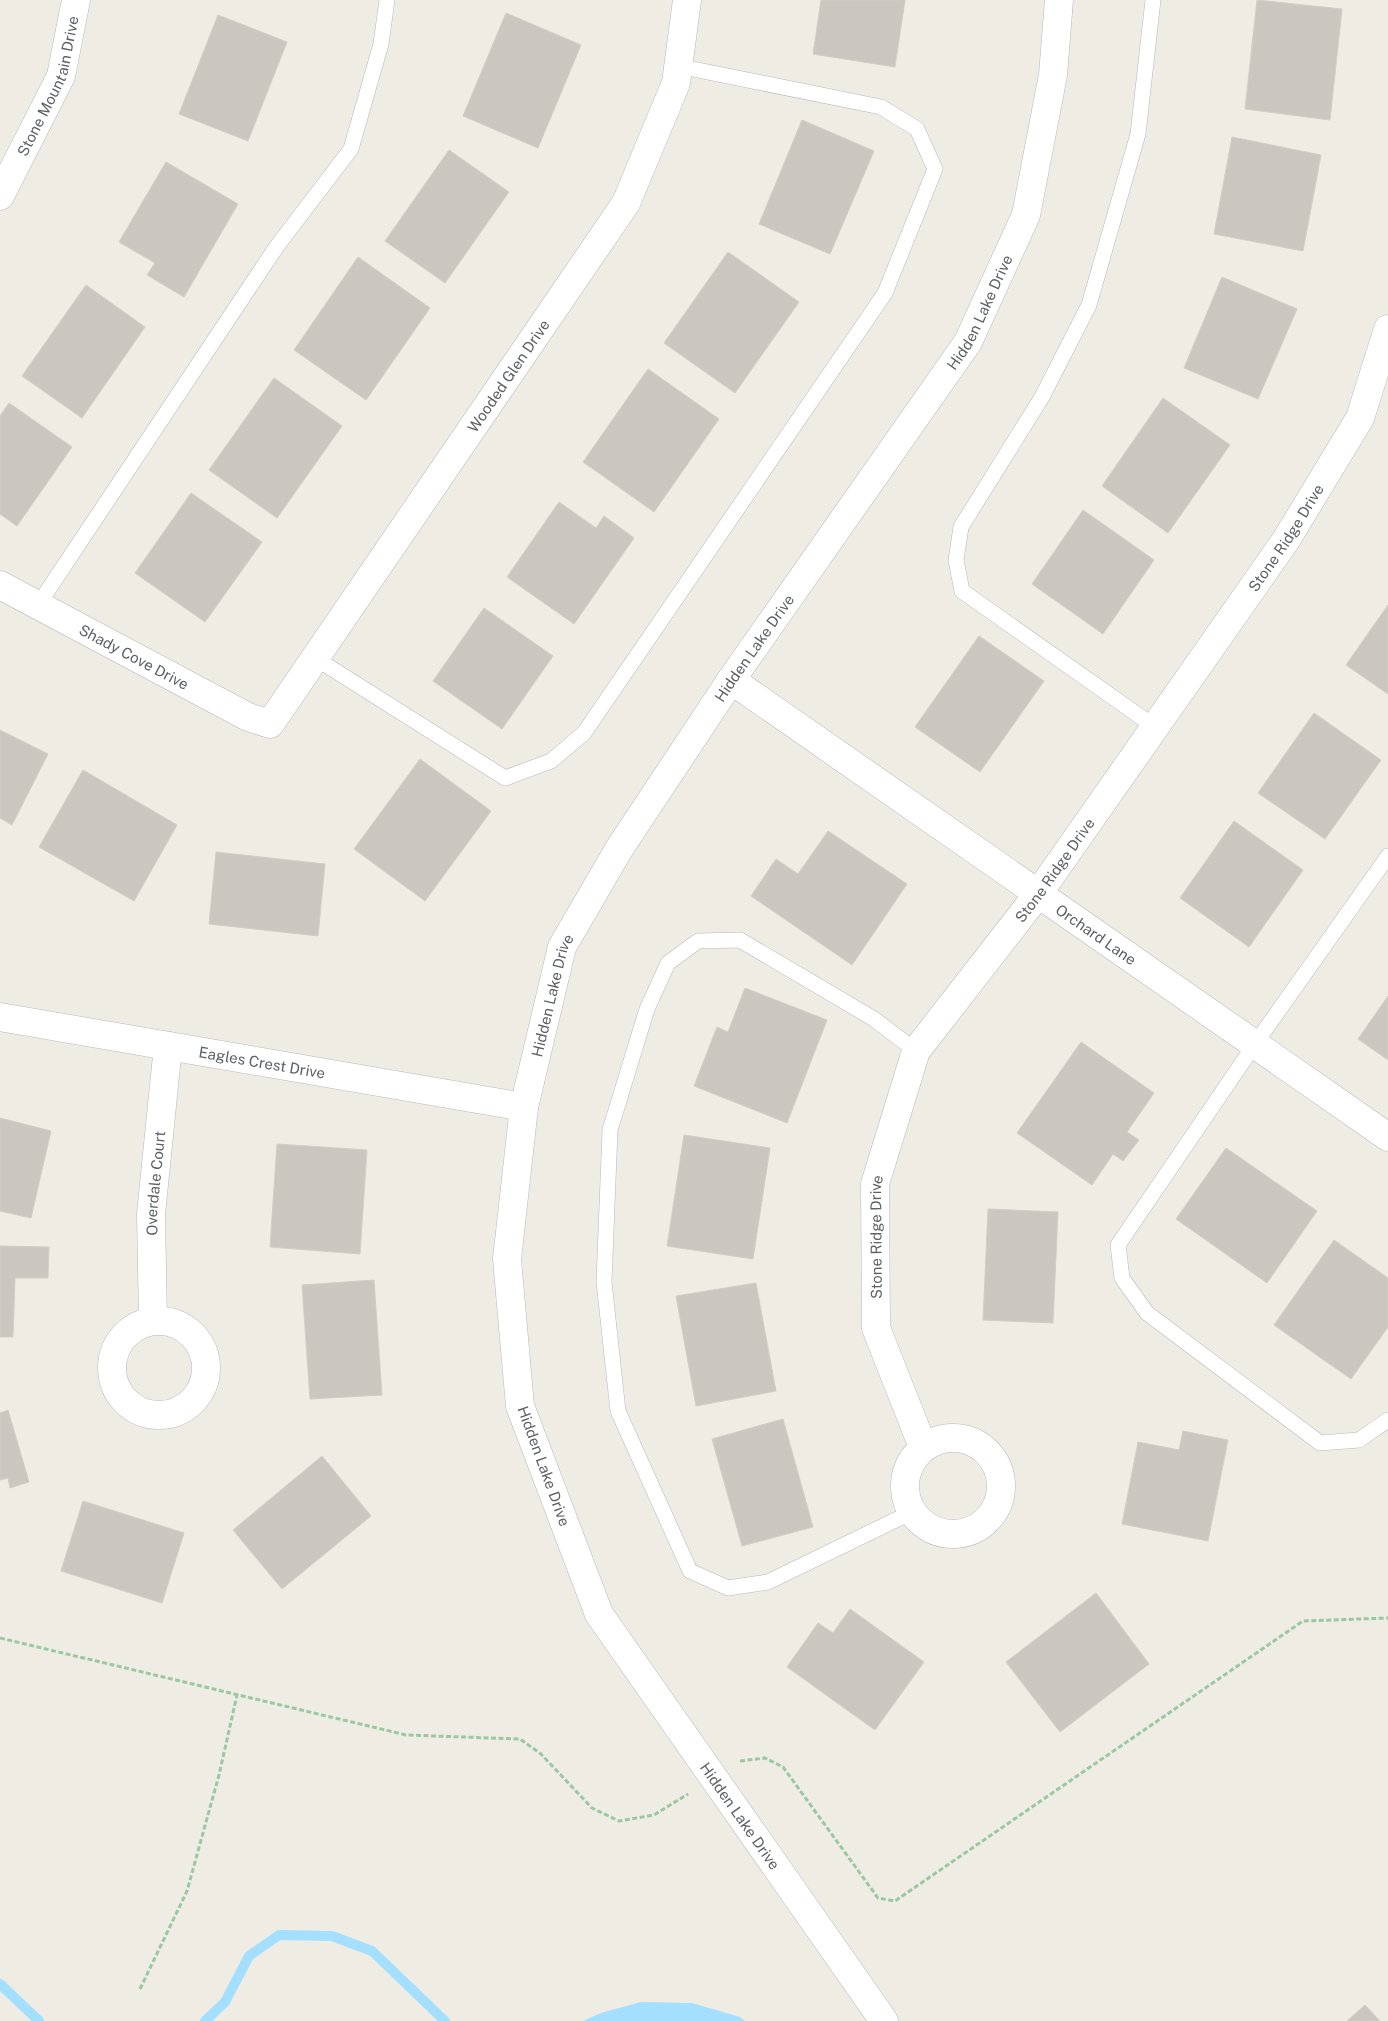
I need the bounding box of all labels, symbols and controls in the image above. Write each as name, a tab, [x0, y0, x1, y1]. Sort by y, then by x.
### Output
street label: Stone Mountain Drive	[13, 14, 81, 159]
street label: Hidden Lake Drive	[943, 252, 1015, 373]
street label: Wooded Glen Drive	[464, 316, 552, 435]
street label: Stone Ridge Drive	[1244, 481, 1326, 594]
street label: Hidden Lake Drive	[711, 591, 797, 705]
street label: Shady Cove Drive	[76, 620, 192, 692]
street label: Stone Ridge Drive	[1011, 814, 1097, 925]
street label: Orchard Lane	[1053, 900, 1140, 968]
street label: Hidden Lake Drive	[528, 931, 576, 1059]
street label: Eagles Crest Drive	[198, 1043, 327, 1081]
street label: Overdale Court	[142, 1130, 168, 1236]
street label: Stone Ridge Drive	[866, 1173, 886, 1299]
street label: Hidden Lake Drive	[514, 1404, 574, 1528]
street label: Hidden Lake Drive	[697, 1759, 783, 1873]

